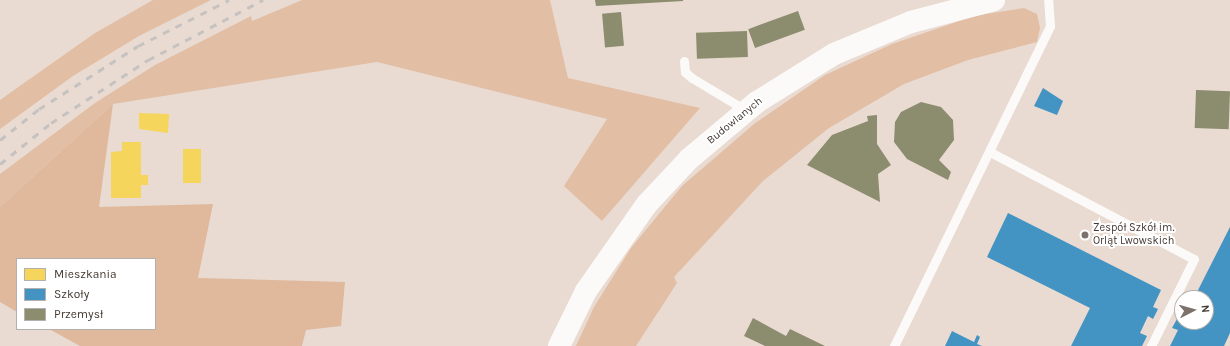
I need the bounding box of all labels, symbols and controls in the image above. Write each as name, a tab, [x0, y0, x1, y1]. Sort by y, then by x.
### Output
street label: Budowlanych	[705, 95, 765, 147]
place label: Zespół Szkół im. Orląt Lwowskich	[1093, 222, 1174, 248]
marker: Zespół Szkół im. Orląt Lwowskich	[1080, 230, 1090, 240]
legend	[16, 258, 156, 330]
text: Mieszkania	[54, 267, 117, 281]
text: Szkoły	[54, 287, 89, 301]
north arrow	[1174, 290, 1214, 330]
text: N	[1199, 304, 1212, 313]
text: Przemysł	[54, 307, 103, 321]

